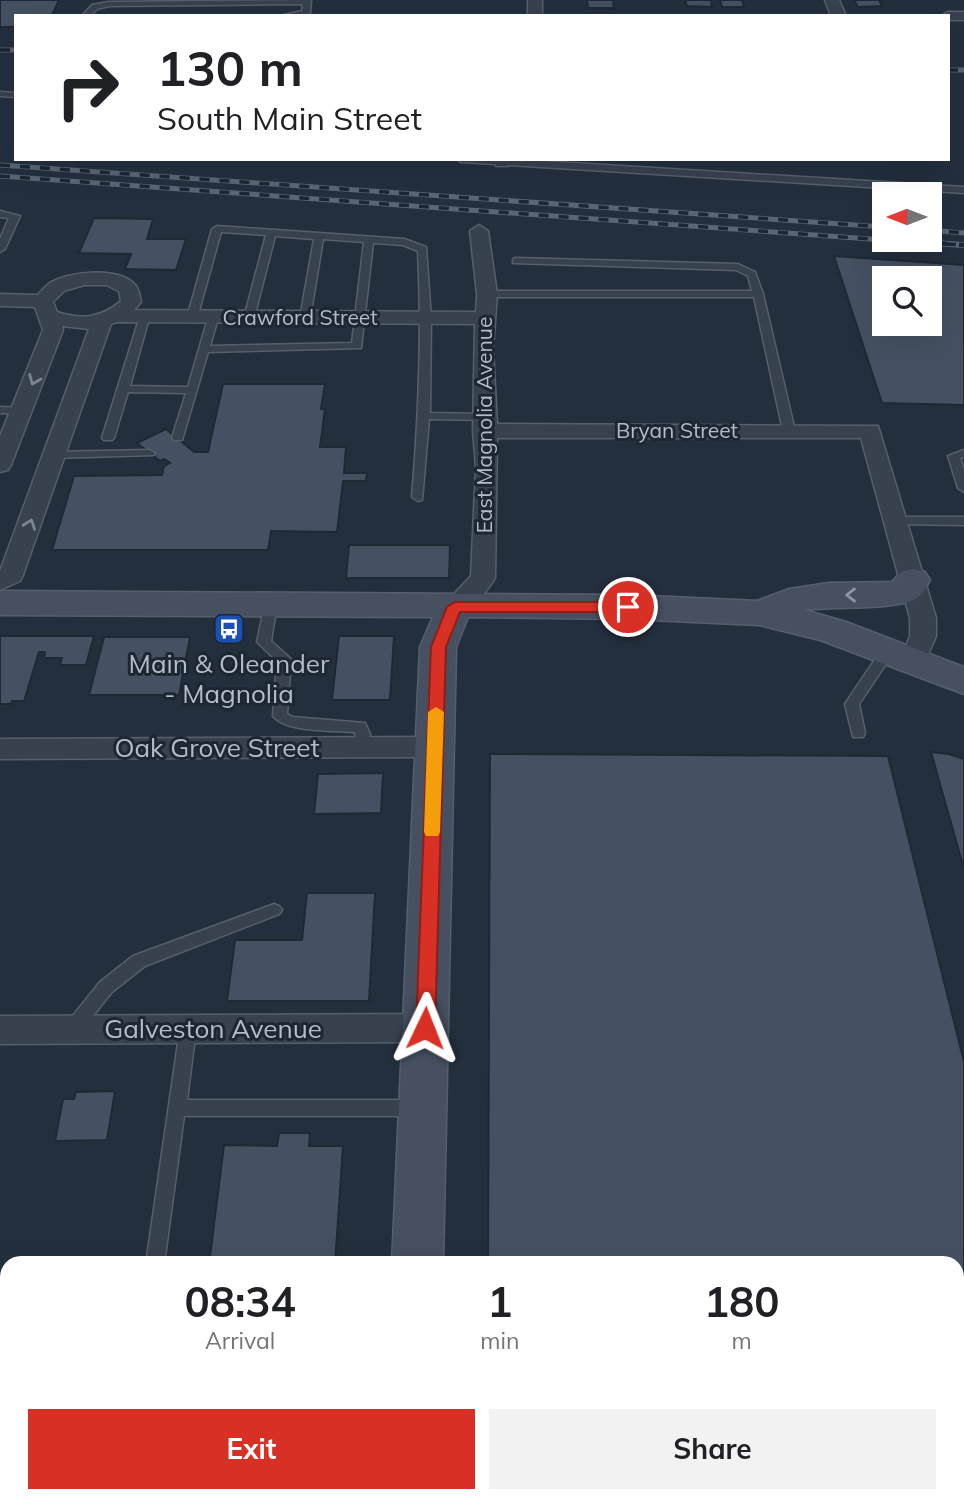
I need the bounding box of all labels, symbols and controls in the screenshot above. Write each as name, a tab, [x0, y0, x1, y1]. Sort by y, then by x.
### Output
text: 130 m	[157, 37, 303, 98]
icon: right	[42, 42, 133, 133]
text: South Main Street	[157, 98, 422, 138]
north arrow	[872, 182, 942, 252]
map controls	[872, 182, 942, 336]
button: search	[872, 266, 942, 336]
street label: Crawford Street	[222, 304, 378, 330]
street label: East Magnolia Avenue	[471, 317, 497, 533]
one-way arrow	[28, 373, 42, 385]
street label: Bryan Street	[616, 417, 738, 443]
one-way arrow	[22, 518, 36, 530]
pin	[598, 577, 658, 637]
one-way arrow	[845, 587, 856, 603]
icon: arrive	[609, 588, 647, 626]
bus stop icon: Main & Oleander - Magnolia	[212, 612, 246, 646]
place label: Main & Oleander - Magnolia	[129, 647, 330, 710]
street label: Oak Grove Street	[114, 731, 320, 764]
position arrow	[388, 991, 462, 1065]
street label: Galveston Avenue	[104, 1012, 322, 1045]
text: 08:34	[185, 1275, 296, 1328]
text: 1	[487, 1275, 512, 1328]
text: 180	[704, 1275, 779, 1328]
text: Arrival	[205, 1326, 275, 1355]
text: min	[480, 1326, 519, 1355]
text: m	[732, 1326, 752, 1355]
button: Exit	[28, 1409, 475, 1489]
button: Share	[489, 1409, 936, 1489]

